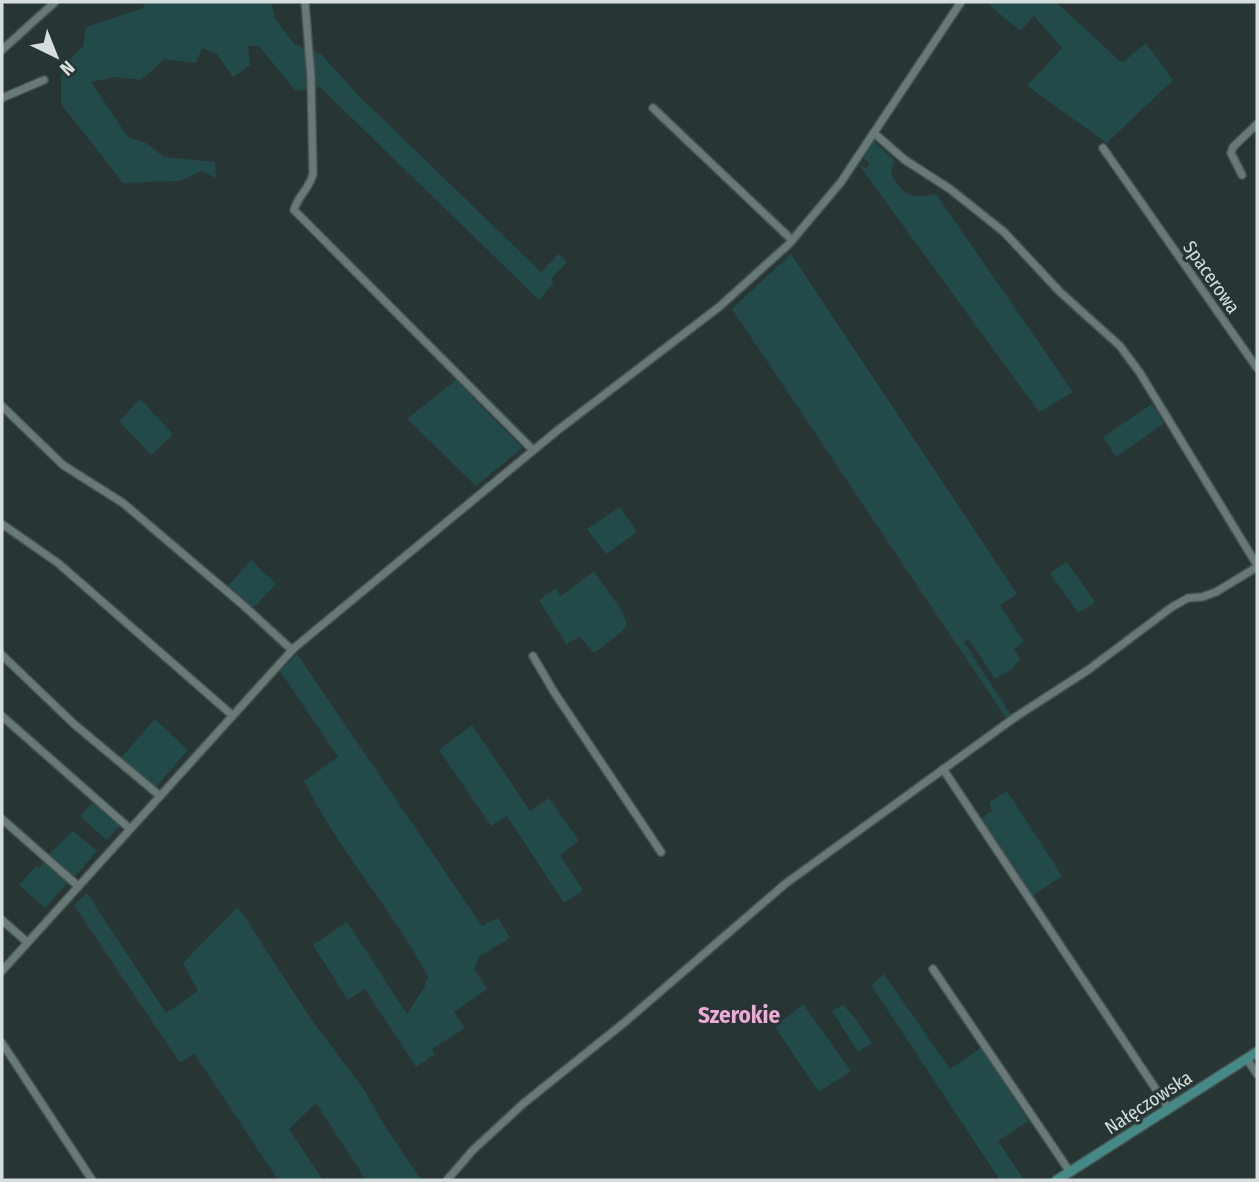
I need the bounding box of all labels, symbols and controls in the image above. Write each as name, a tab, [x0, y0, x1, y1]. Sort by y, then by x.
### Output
north arrow	[21, 21, 91, 91]
text: N	[55, 56, 79, 80]
street label: Spacerowa	[1178, 237, 1245, 318]
district label: Szerokie	[698, 1001, 780, 1029]
street label: Nałęczowska	[1100, 1066, 1196, 1139]

